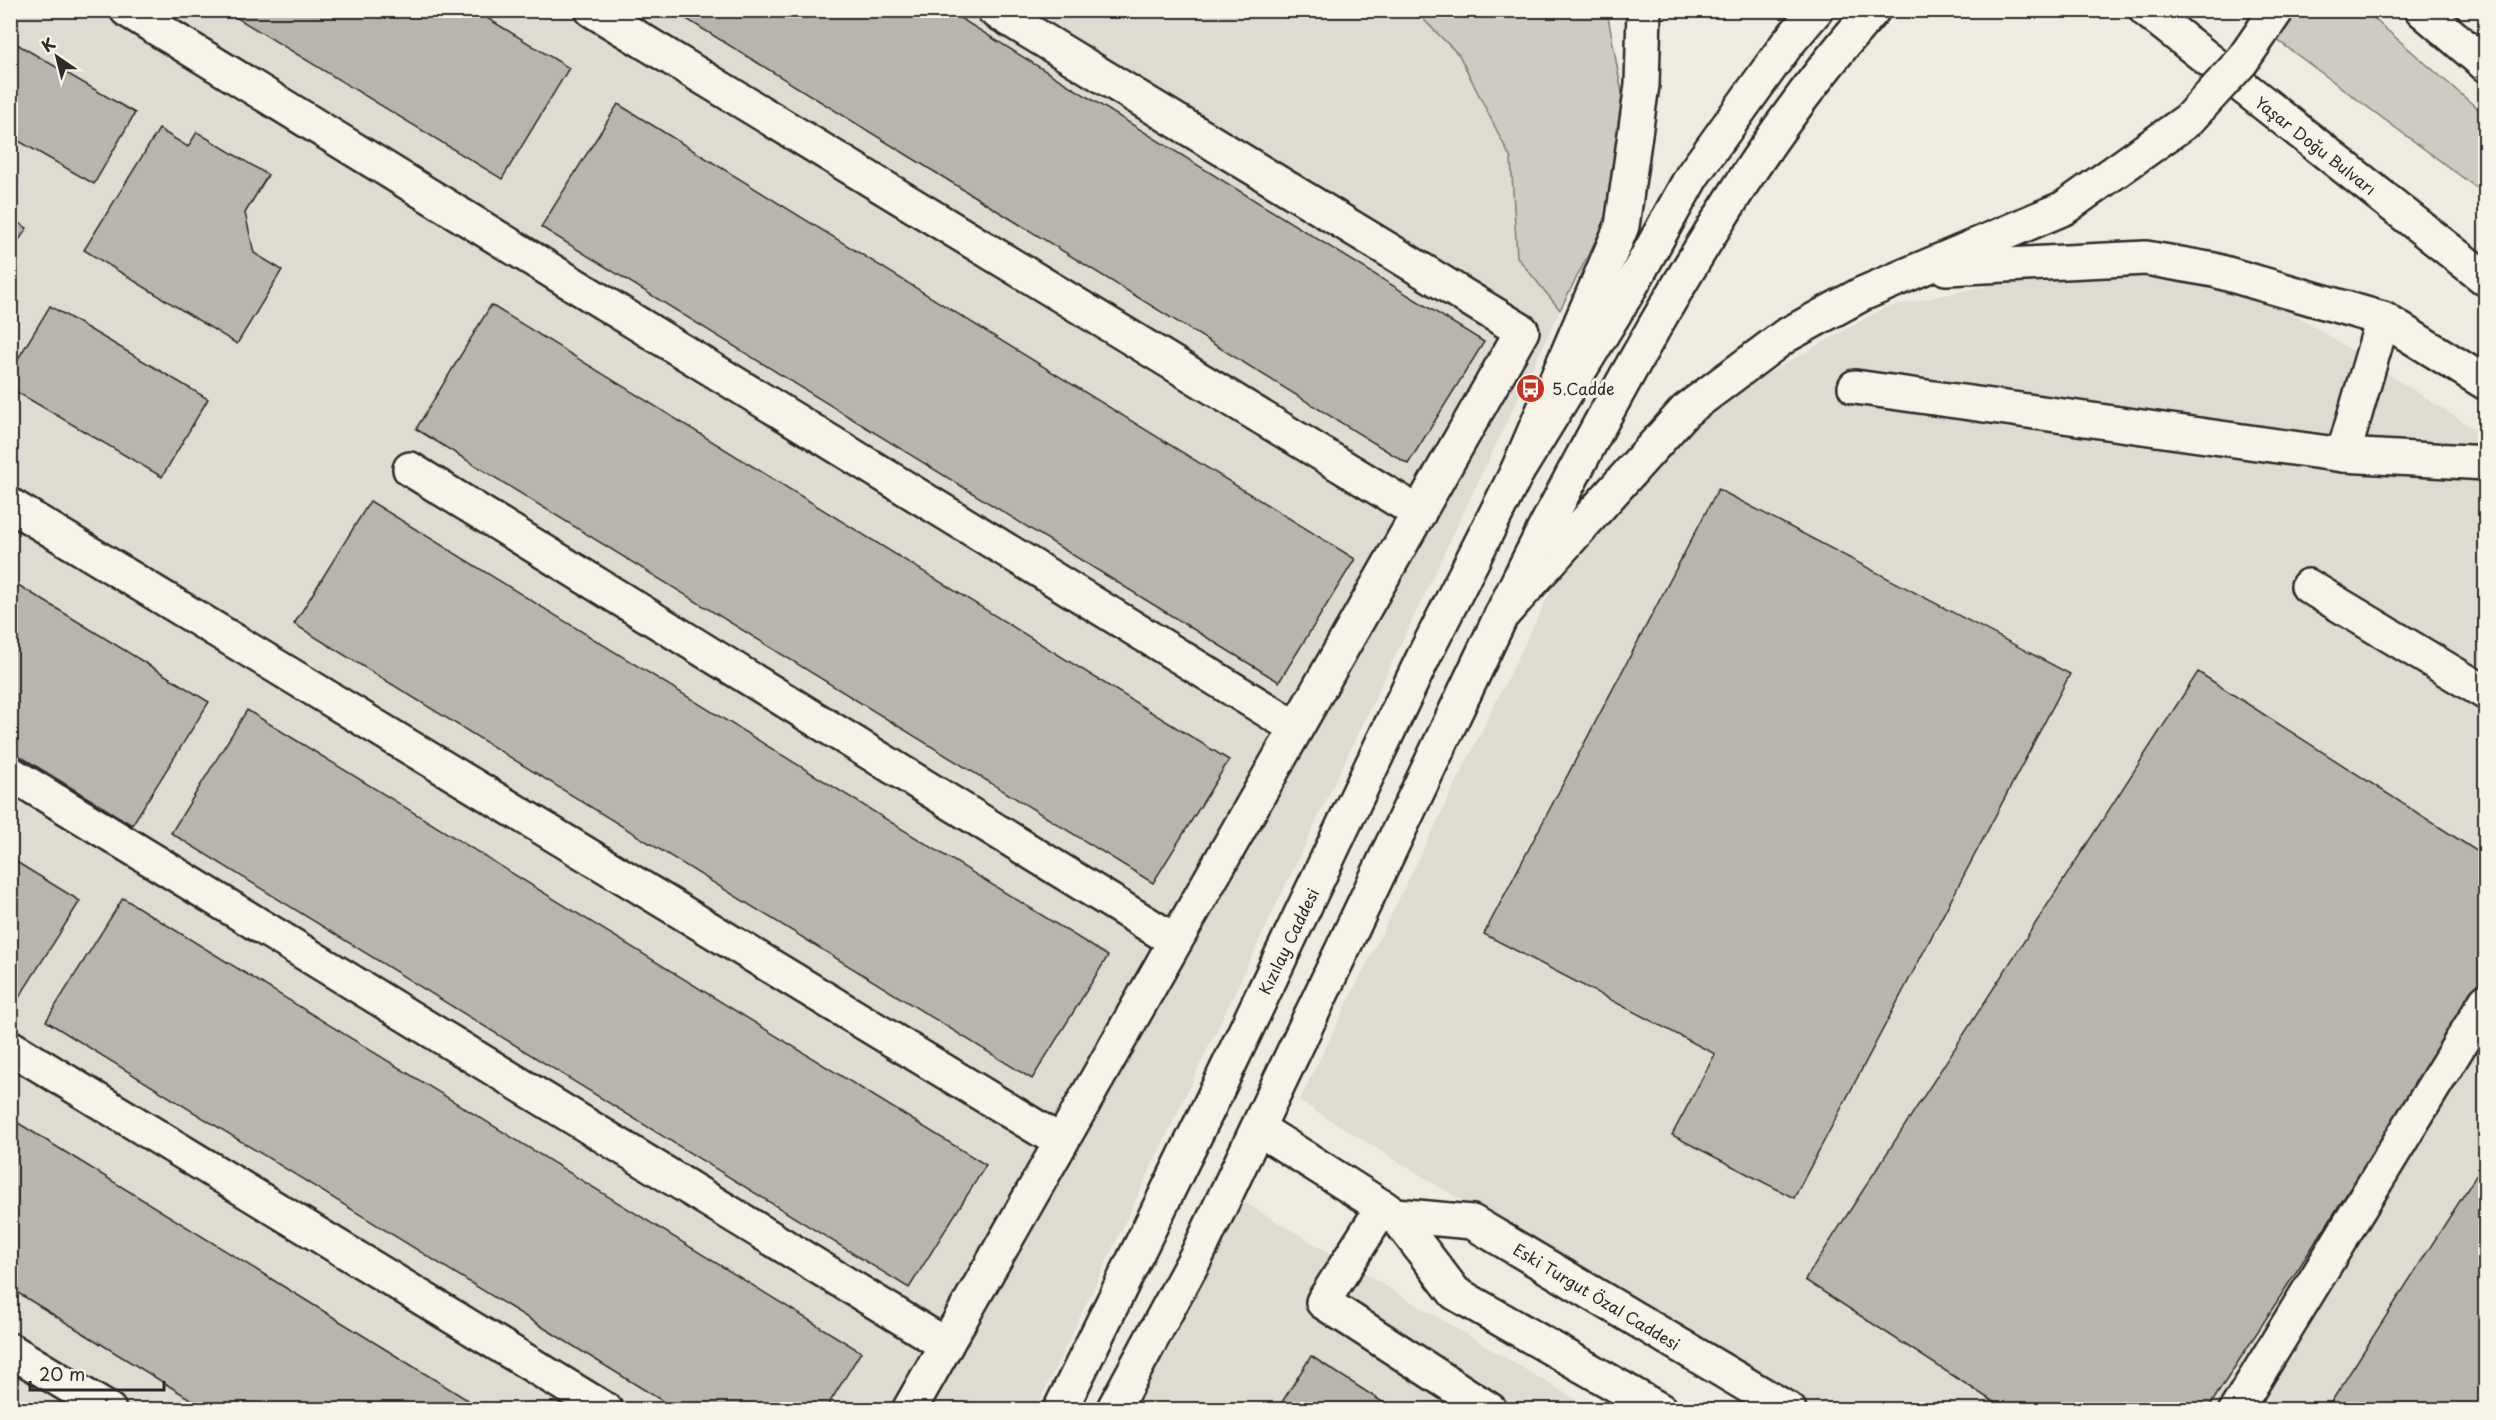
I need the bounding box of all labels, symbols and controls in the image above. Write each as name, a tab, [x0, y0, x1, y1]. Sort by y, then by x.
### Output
north arrow	[27, 27, 87, 87]
text: K	[36, 31, 60, 57]
street label: Yaşar Doğu Bulvarı	[2250, 90, 2382, 200]
bus stop icon: 5.Cadde	[1515, 372, 1547, 404]
place label: 5.Cadde	[1552, 376, 1615, 400]
street label: Kızılay Caddesi	[1252, 884, 1324, 998]
street label: Eski Turgut Özal Caddesi	[1509, 1237, 1685, 1355]
scale bar	[30, 1354, 164, 1392]
text: 20 m	[39, 1360, 85, 1387]

